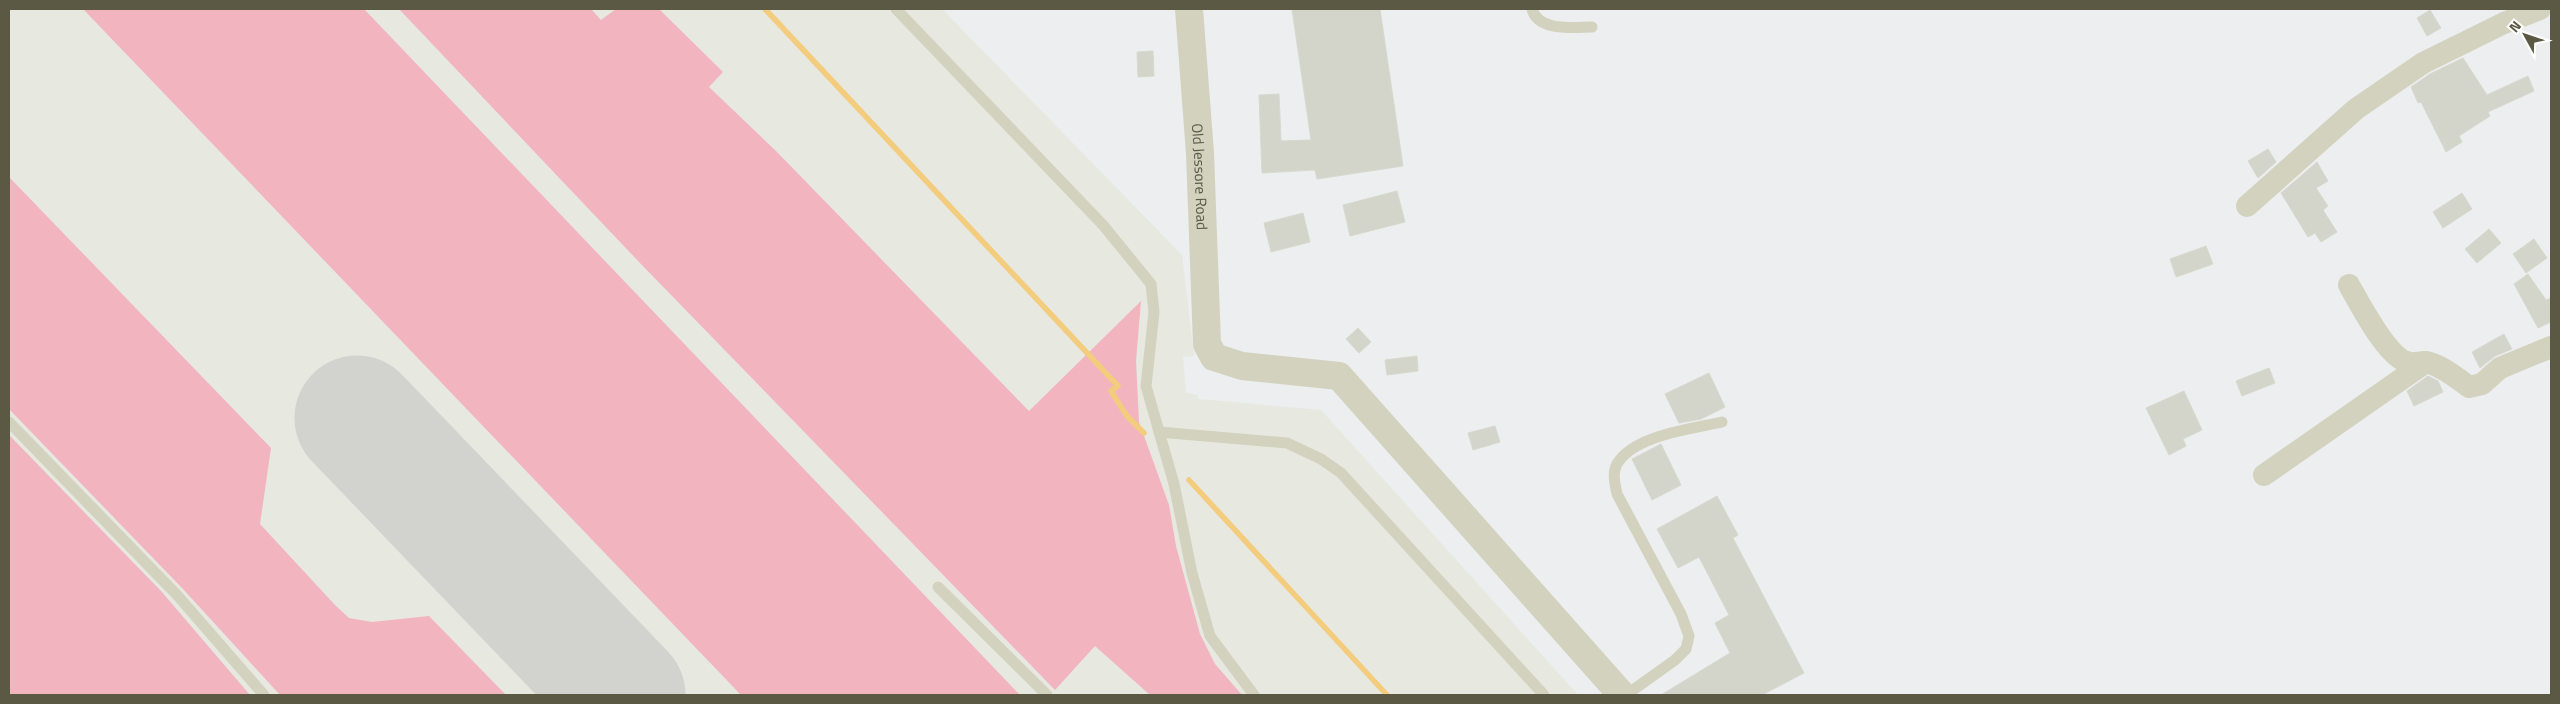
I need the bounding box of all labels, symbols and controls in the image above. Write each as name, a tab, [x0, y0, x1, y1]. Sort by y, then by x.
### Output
north arrow	[2500, 10, 2550, 60]
text: N	[2503, 16, 2526, 37]
street label: Old Jessore Road	[1186, 122, 1214, 230]

